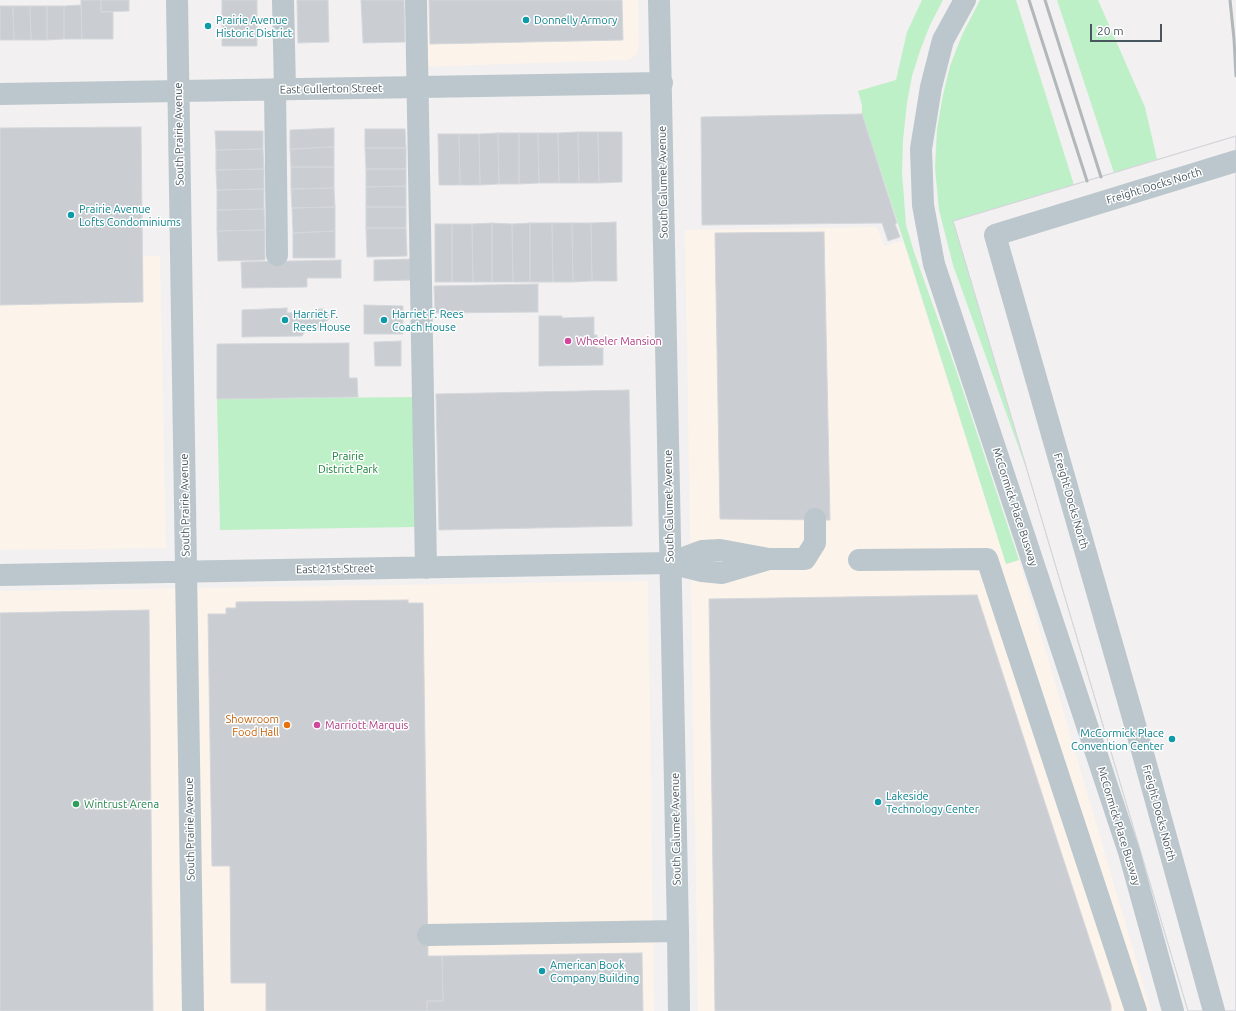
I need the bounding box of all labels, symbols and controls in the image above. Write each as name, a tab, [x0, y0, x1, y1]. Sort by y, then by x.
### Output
place label: Prairie Avenue Historic District	[216, 13, 292, 39]
place label: Donnelly Armory	[534, 13, 617, 27]
marker: Donnelly Armory	[521, 15, 531, 25]
scale bar	[1092, 16, 1164, 42]
marker: Prairie Avenue Historic District	[203, 21, 213, 31]
text: 20 m	[1097, 24, 1124, 37]
street label: South Prairie Avenue	[172, 82, 186, 186]
street label: East Cullerton Street	[280, 82, 382, 96]
street label: South Calumet Avenue	[655, 126, 671, 238]
street label: Freight Docks North	[1105, 165, 1203, 207]
place label: Prairie Avenue Lofts Condominiums	[79, 202, 181, 228]
marker: Prairie Avenue Lofts Condominiums	[66, 210, 76, 220]
place label: Harriet F. Rees House	[293, 307, 350, 333]
place label: Harriet F. Rees Coach House	[392, 307, 463, 333]
marker: Harriet F. Rees House	[280, 315, 290, 325]
marker: Harriet F. Rees Coach House	[379, 315, 389, 325]
place label: Wheeler Mansion	[576, 334, 662, 348]
marker: Wheeler Mansion	[563, 336, 573, 346]
street label: McCormick Place Busway	[990, 446, 1040, 568]
park label: Prairie District Park	[318, 449, 378, 475]
street label: South Calumet Avenue	[661, 450, 677, 562]
street label: Freight Docks North	[1051, 452, 1091, 550]
street label: South Prairie Avenue	[178, 453, 192, 557]
street label: East 21st Street	[296, 562, 374, 576]
place label: Showroom Food Hall	[225, 712, 279, 738]
place label: Marriott Marquis	[325, 718, 408, 732]
marker: Showroom Food Hall	[282, 720, 292, 730]
marker: Marriott Marquis	[312, 720, 322, 730]
place label: McCormick Place Convention Center	[1071, 726, 1164, 752]
marker: McCormick Place Convention Center	[1167, 734, 1177, 744]
street label: Freight Docks North	[1140, 763, 1178, 863]
street label: McCormick Place Busway	[1095, 765, 1143, 887]
street label: South Calumet Avenue	[668, 773, 684, 885]
street label: South Prairie Avenue	[183, 777, 197, 881]
place label: Lakeside Technology Center	[886, 789, 979, 815]
place label: Wintrust Arena	[84, 797, 159, 811]
marker: Lakeside Technology Center	[873, 797, 883, 807]
marker: Wintrust Arena	[71, 799, 81, 809]
place label: American Book Company Building	[550, 958, 639, 984]
marker: American Book Company Building	[537, 966, 547, 976]

